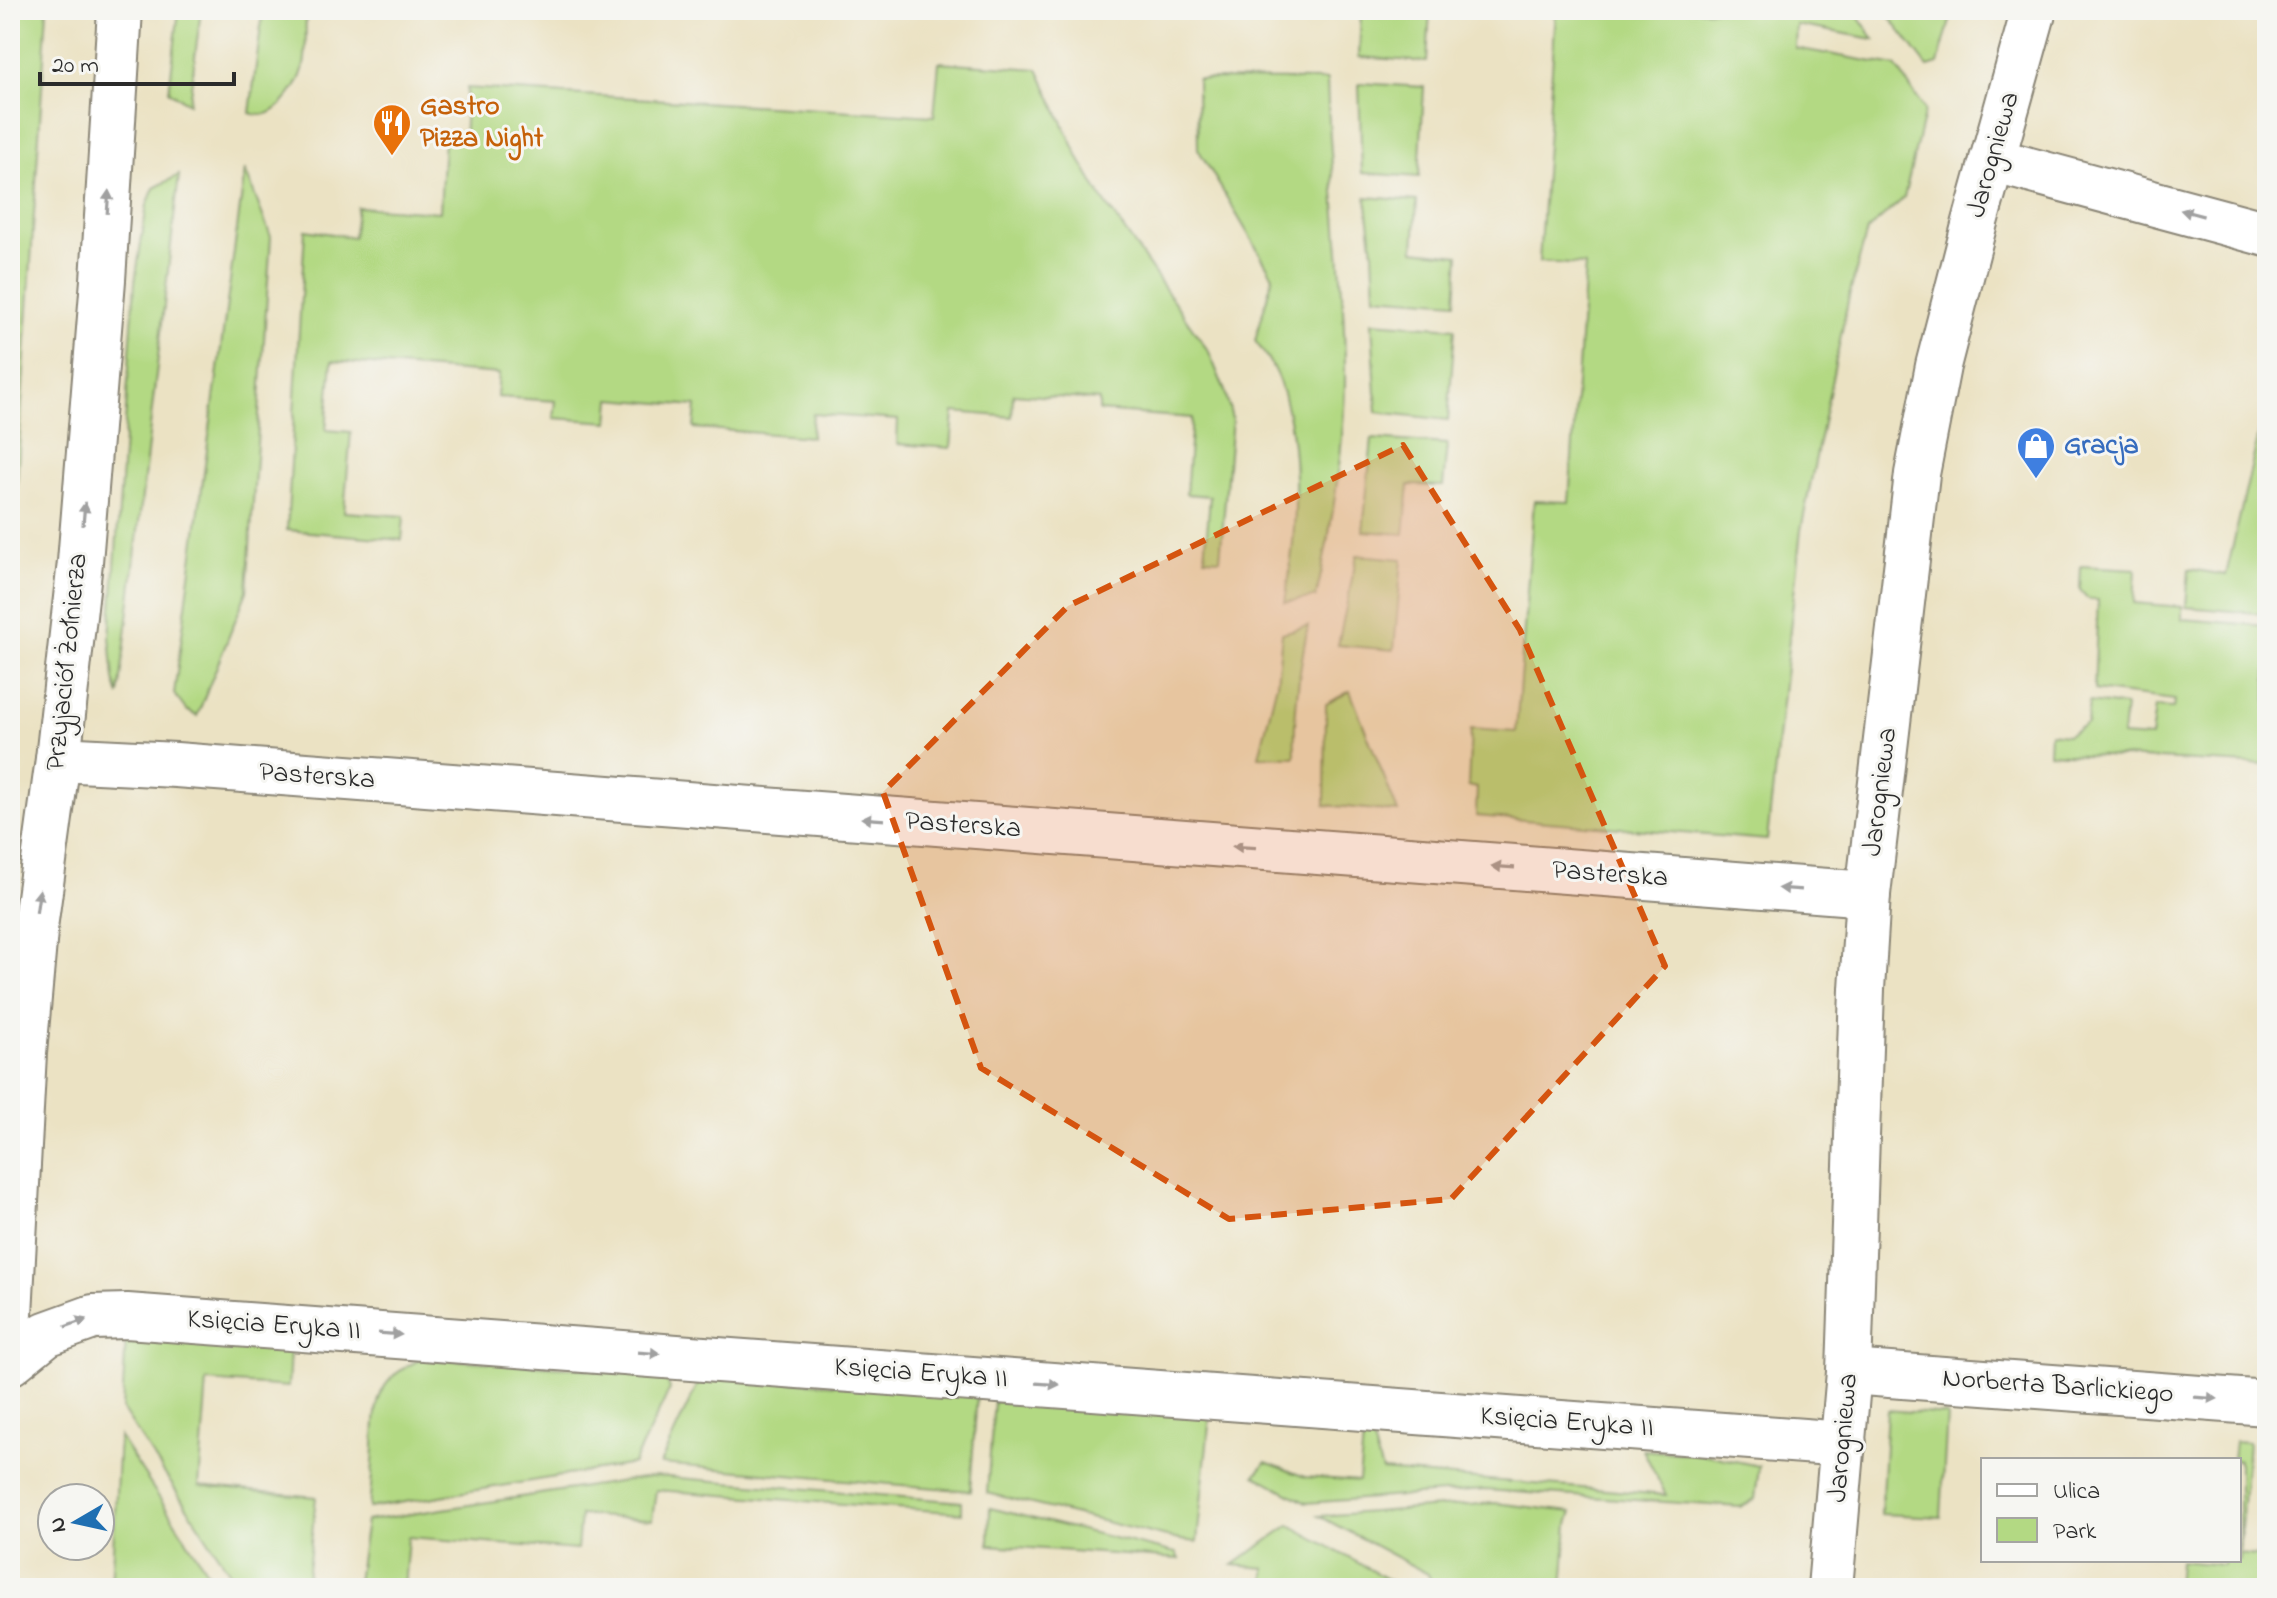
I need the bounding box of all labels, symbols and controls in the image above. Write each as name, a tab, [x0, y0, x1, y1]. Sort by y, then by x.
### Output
scale bar	[40, 36, 234, 86]
text: 20 m	[52, 49, 99, 84]
place label: Gastro Pizza Night	[420, 87, 544, 161]
street label: Jarogniewa	[1956, 87, 2032, 223]
restaurant icon: Gastro Pizza Night	[371, 102, 413, 157]
one-way arrow	[102, 189, 115, 214]
one-way arrow	[2179, 207, 2204, 219]
shop icon: Gracja	[2015, 425, 2057, 480]
place label: Gracja	[2064, 426, 2139, 467]
one-way arrow	[78, 502, 91, 527]
street label: Przyjaciół Żołnierza	[36, 551, 100, 773]
street label: Jarogniewa	[1853, 725, 1909, 859]
street label: Pasterska	[258, 752, 376, 802]
street label: Pasterska	[904, 801, 1022, 851]
one-way arrow	[860, 812, 885, 825]
one-way arrow	[1231, 840, 1256, 853]
street label: Pasterska	[1551, 850, 1669, 900]
one-way arrow	[1490, 860, 1515, 873]
one-way arrow	[1777, 882, 1802, 895]
one-way arrow	[32, 888, 45, 913]
street label: Księcia Eryka II	[186, 1299, 362, 1353]
one-way arrow	[64, 1316, 88, 1329]
one-way arrow	[378, 1328, 403, 1341]
one-way arrow	[637, 1347, 662, 1360]
street label: Księcia Eryka II	[833, 1347, 1009, 1401]
street label: Norberta Barlickiego	[1941, 1358, 2175, 1416]
street label: Jarogniewa	[1818, 1372, 1870, 1504]
one-way arrow	[1036, 1378, 1061, 1391]
one-way arrow	[2194, 1392, 2219, 1405]
street label: Księcia Eryka II	[1479, 1396, 1655, 1450]
legend	[1981, 1458, 2241, 1562]
text: Ulica	[2053, 1475, 2100, 1510]
north arrow	[36, 1482, 116, 1562]
text: N	[42, 1515, 76, 1535]
text: Park	[2053, 1515, 2097, 1550]

